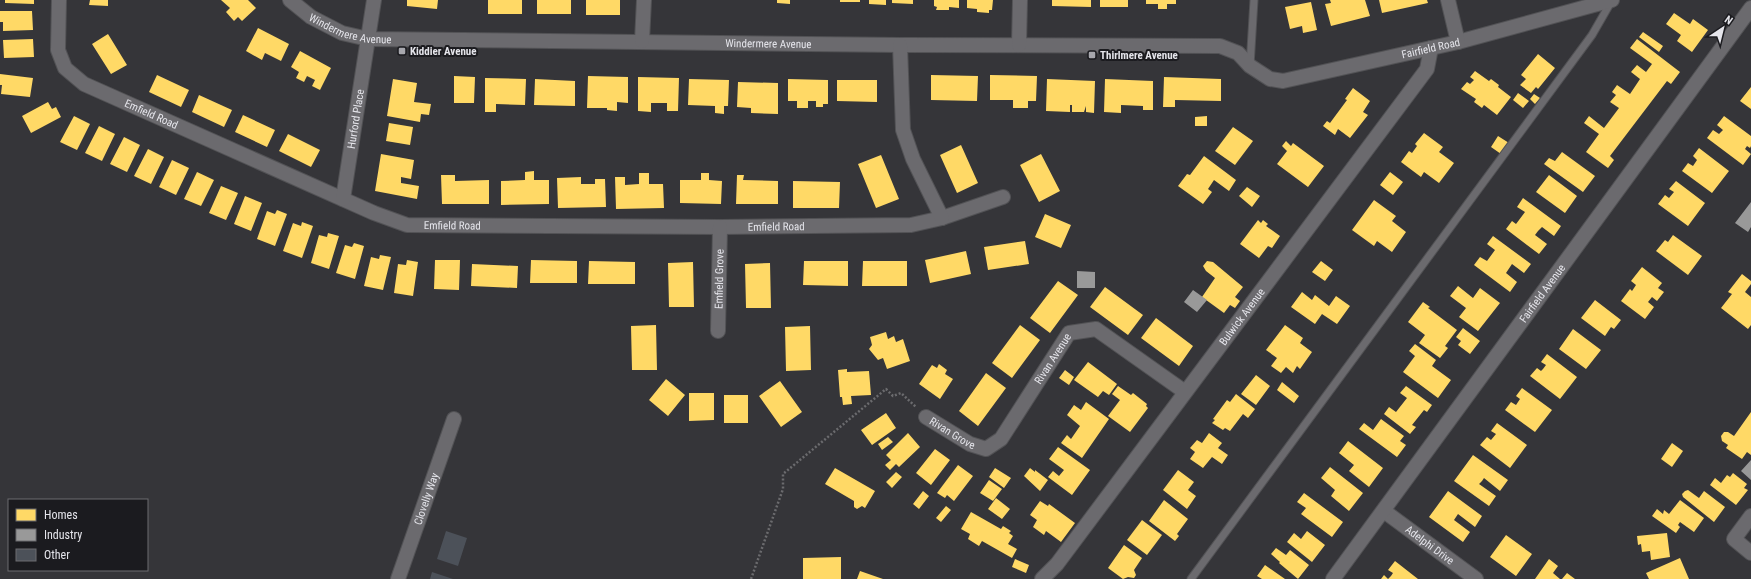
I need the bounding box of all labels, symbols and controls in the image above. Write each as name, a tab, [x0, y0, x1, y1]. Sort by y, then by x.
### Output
north arrow	[1703, 8, 1743, 48]
street label: Windermere Avenue	[307, 11, 392, 46]
text: N	[1722, 13, 1735, 28]
street label: Fairfield Road	[1400, 36, 1461, 61]
street label: Windermere Avenue	[725, 37, 812, 51]
place label: Kiddier Avenue	[410, 45, 477, 58]
marker: Kiddier Avenue	[397, 46, 407, 56]
place label: Thirlmere Avenue	[1100, 49, 1178, 62]
marker: Thirlmere Avenue	[1087, 50, 1097, 60]
street label: Hurford Place	[345, 88, 367, 150]
street label: Emfield Road	[123, 97, 180, 132]
street label: Emfield Road	[424, 219, 481, 232]
street label: Emfield Road	[748, 220, 805, 234]
street label: Emfield Grove	[712, 249, 727, 309]
street label: Fairfield Avenue	[1517, 262, 1568, 325]
street label: Bulwick Avenue	[1217, 286, 1268, 348]
street label: Rivan Avenue	[1032, 331, 1074, 387]
street label: Rivan Grove	[927, 415, 977, 452]
street label: Clovelly Way	[411, 471, 442, 527]
legend	[8, 499, 148, 571]
text: Homes	[44, 508, 78, 522]
street label: Adelphi Drive	[1403, 523, 1456, 568]
text: Industry	[44, 528, 82, 542]
text: Other	[44, 548, 70, 562]

